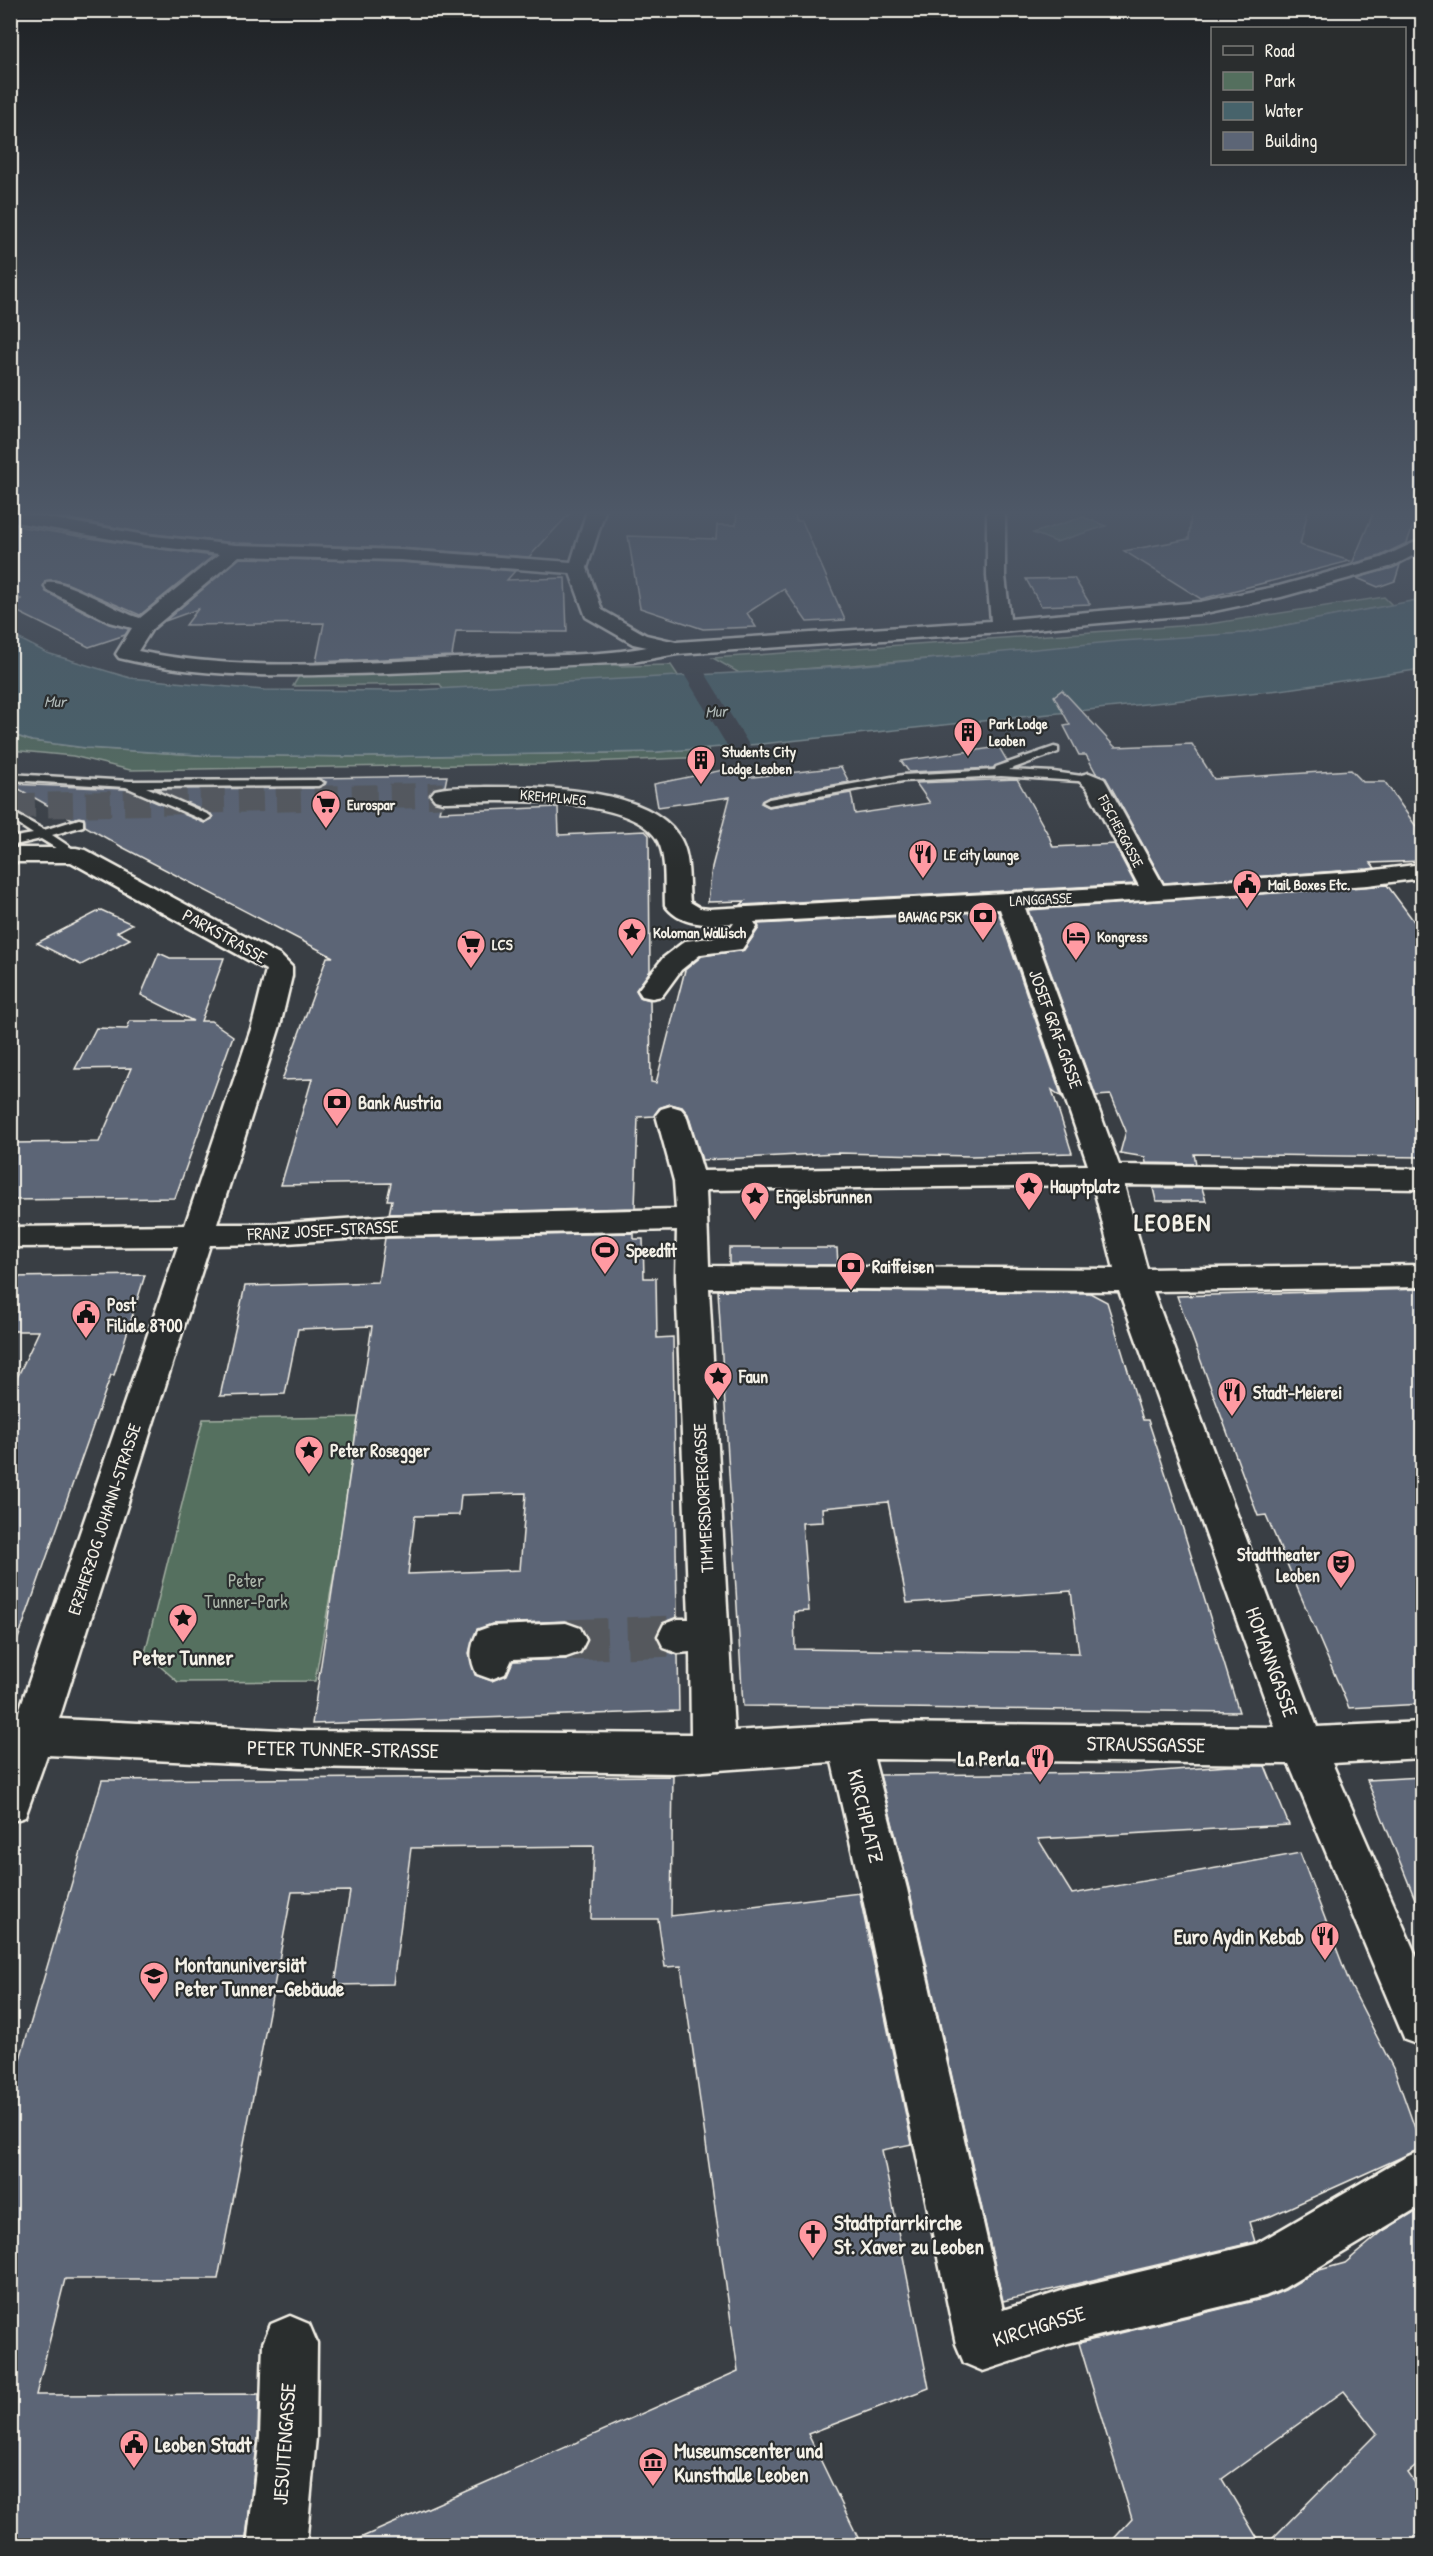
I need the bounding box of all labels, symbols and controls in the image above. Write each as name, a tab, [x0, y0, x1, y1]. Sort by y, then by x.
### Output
legend	[1211, 27, 1406, 165]
text: Road	[1265, 38, 1295, 63]
text: Park	[1265, 68, 1296, 93]
text: Water	[1265, 98, 1303, 123]
text: Building	[1265, 128, 1317, 153]
water label: Mur	[44, 690, 68, 712]
water label: Mur	[704, 699, 730, 723]
place label: Park Lodge Leoben	[989, 713, 1048, 751]
building icon: Park Lodge Leoben	[952, 716, 984, 758]
place label: Students City Lodge Leoben	[722, 741, 797, 780]
building icon: Students City Lodge Leoben	[685, 744, 717, 786]
street label: KREMPLWEG	[519, 784, 588, 810]
supermarket icon: Eurospar	[310, 788, 342, 830]
street label: FISCHERGASSE	[1093, 790, 1149, 871]
place label: Eurospar	[347, 794, 396, 816]
restaurant icon: LE city lounge	[907, 838, 939, 880]
place label: LE city lounge	[944, 844, 1019, 866]
public building icon: Mail Boxes Etc.	[1231, 868, 1263, 910]
place label: Mail Boxes Etc.	[1268, 874, 1350, 895]
street label: LANGGASSE	[1009, 887, 1073, 911]
bank icon: BAWAG PSK	[967, 900, 999, 942]
street label: PARKSTRASSE	[178, 902, 272, 970]
place label: BAWAG PSK	[898, 906, 962, 927]
place icon: Koloman Wallisch	[616, 916, 648, 958]
hotel icon: Kongress	[1060, 920, 1092, 962]
place label: Koloman Wallisch	[653, 922, 747, 943]
place label: Kongress	[1097, 926, 1148, 948]
supermarket icon: LCS	[455, 928, 487, 970]
place label: LCS	[492, 934, 513, 955]
street label: JOSEF GRAF-GASSE	[1023, 966, 1089, 1092]
bank icon: Bank Austria	[321, 1086, 353, 1128]
place label: Bank Austria	[358, 1090, 442, 1115]
place icon: Hauptplatz	[1013, 1170, 1045, 1212]
place label: Hauptplatz	[1050, 1174, 1120, 1200]
place icon: Engelsbrunnen	[739, 1180, 771, 1222]
place label: Engelsbrunnen	[776, 1184, 872, 1210]
district label: LEOBEN	[1134, 1206, 1212, 1238]
street label: FRANZ JOSEF-STRASSE	[246, 1214, 399, 1247]
sports icon: Speedfit	[589, 1234, 621, 1276]
place label: Speedfit	[626, 1238, 678, 1264]
bank icon: Raiffeisen	[835, 1250, 867, 1292]
place label: Raiffeisen	[872, 1254, 934, 1279]
place label: Post Filiale 8700	[106, 1292, 183, 1338]
public building icon: Post Filiale 8700	[70, 1298, 102, 1340]
place icon: Faun	[702, 1360, 734, 1402]
place label: Faun	[738, 1364, 768, 1389]
restaurant icon: Stadt-Meierei	[1216, 1376, 1248, 1418]
place label: Stadt-Meierei	[1253, 1380, 1342, 1405]
street label: ERZHERZOG JOHANN-STRASSE	[61, 1420, 147, 1618]
street label: TIMMERSDORFERGASSE	[687, 1422, 719, 1574]
place icon: Peter Rosegger	[293, 1434, 325, 1476]
place label: Peter Rosegger	[330, 1438, 430, 1464]
place label: Stadttheater Leoben	[1237, 1542, 1320, 1588]
theatre icon: Stadttheater Leoben	[1325, 1548, 1357, 1590]
park label: Peter Tunner-Park	[204, 1568, 288, 1614]
place icon: Peter Tunner	[167, 1602, 199, 1644]
street label: HOMANNGASSE	[1239, 1603, 1305, 1721]
place label: Peter Tunner	[133, 1643, 234, 1672]
street label: STRAUSSGASSE	[1086, 1728, 1206, 1760]
street label: PETER TUNNER-STRASSE	[247, 1733, 439, 1765]
restaurant icon: La Perla	[1024, 1742, 1056, 1784]
place label: La Perla	[958, 1744, 1020, 1773]
street label: KIRCHPLATZ	[840, 1766, 892, 1866]
restaurant icon: Euro Aydin Kebab	[1309, 1920, 1341, 1962]
place label: Euro Aydin Kebab	[1174, 1922, 1304, 1952]
place label: Montanuniversiät Peter Tunner-Gebäude	[175, 1950, 345, 2003]
school or university icon: Montanuniversiät Peter Tunner-Gebäude	[138, 1960, 170, 2002]
place label: Stadtpfarrkirche St. Xaver zu Leoben	[834, 2208, 984, 2261]
church icon: Stadtpfarrkirche St. Xaver zu Leoben	[797, 2218, 829, 2260]
street label: KIRCHGASSE	[989, 2298, 1089, 2354]
street label: JESUITENGASSE	[265, 2382, 303, 2506]
public building icon: Leoben Stadt	[118, 2428, 150, 2470]
place label: Leoben Stadt	[155, 2430, 252, 2459]
place label: Museumscenter und Kunsthalle Leoben	[674, 2436, 823, 2489]
museum icon: Museumscenter und Kunsthalle Leoben	[637, 2446, 669, 2488]

